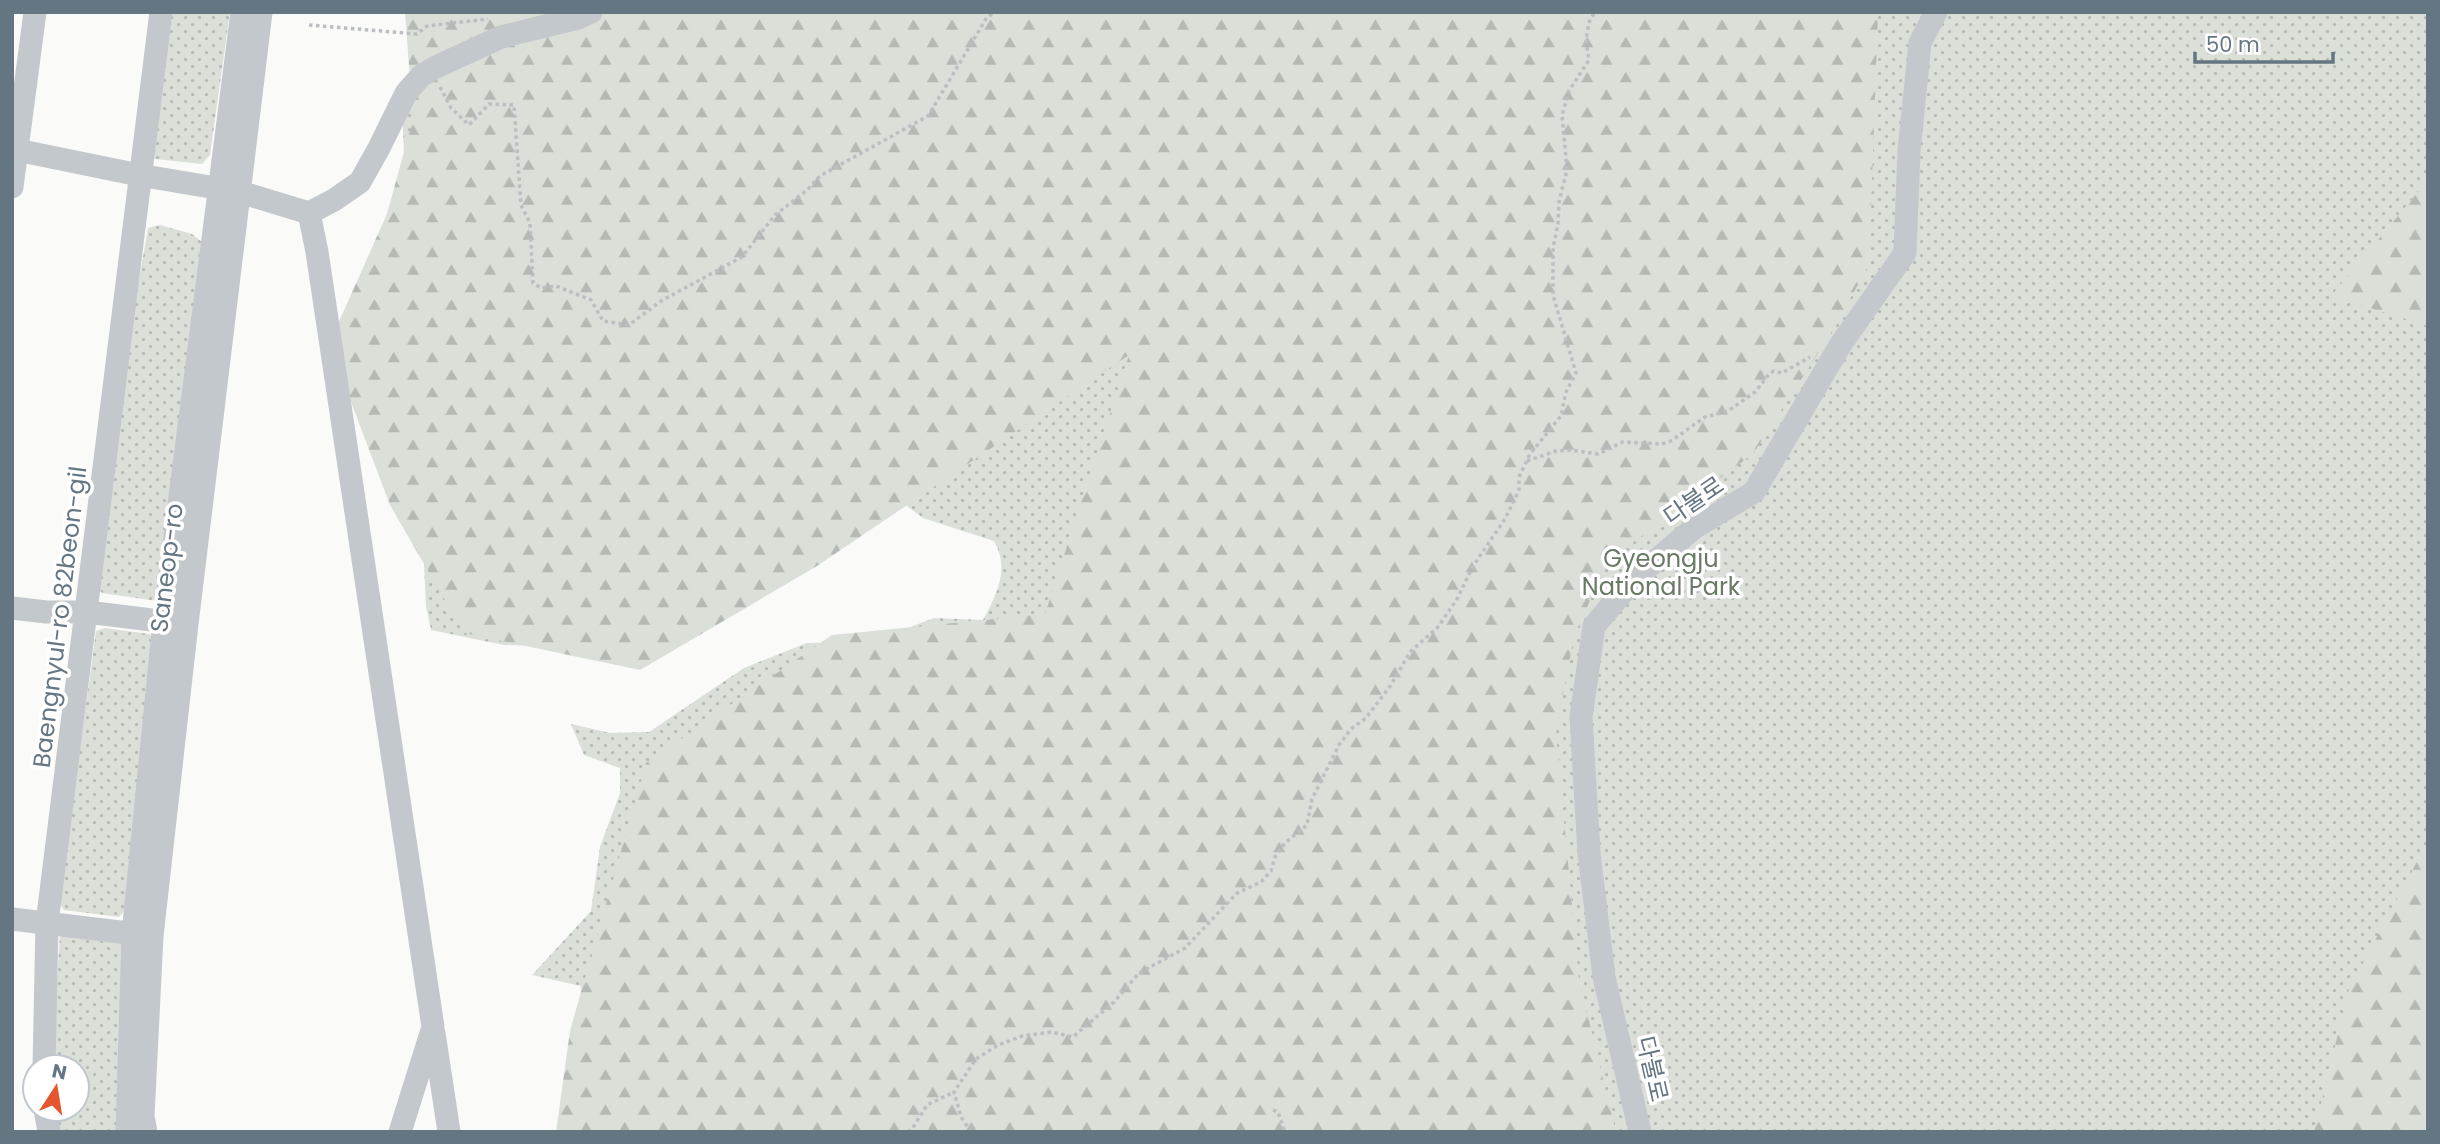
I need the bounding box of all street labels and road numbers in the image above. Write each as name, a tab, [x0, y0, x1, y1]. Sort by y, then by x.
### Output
street label: Baengnyul-ro 82beon-gil	[25, 464, 94, 770]
street label: 다불로	[1657, 468, 1730, 533]
street label: Saneop-ro	[142, 502, 191, 634]
street label: 다불로	[1629, 1033, 1676, 1105]

